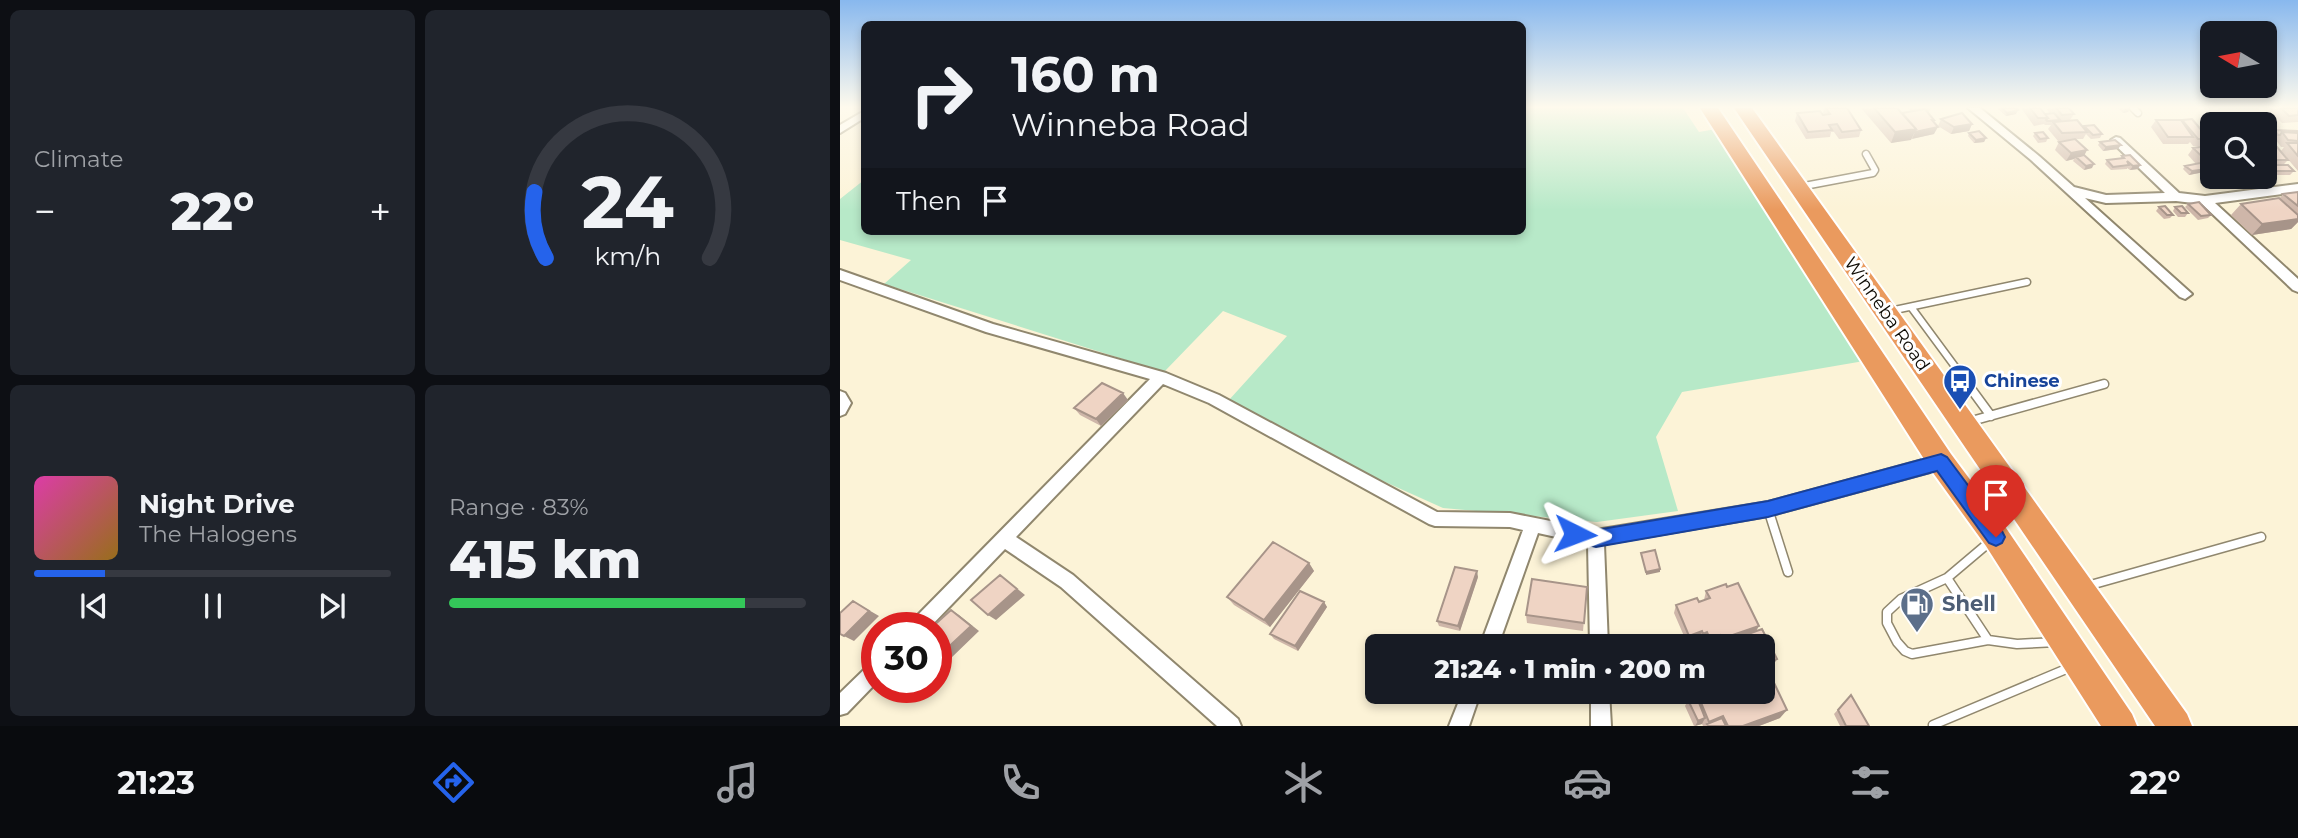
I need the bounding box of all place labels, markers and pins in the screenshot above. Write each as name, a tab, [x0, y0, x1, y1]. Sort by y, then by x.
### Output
bus stop icon: Chinese	[1941, 362, 1979, 411]
place label: Chinese	[1984, 370, 2060, 392]
pin	[1966, 465, 2026, 537]
fuel station icon: Shell	[1898, 585, 1936, 634]
place label: Shell	[1942, 591, 1996, 616]

